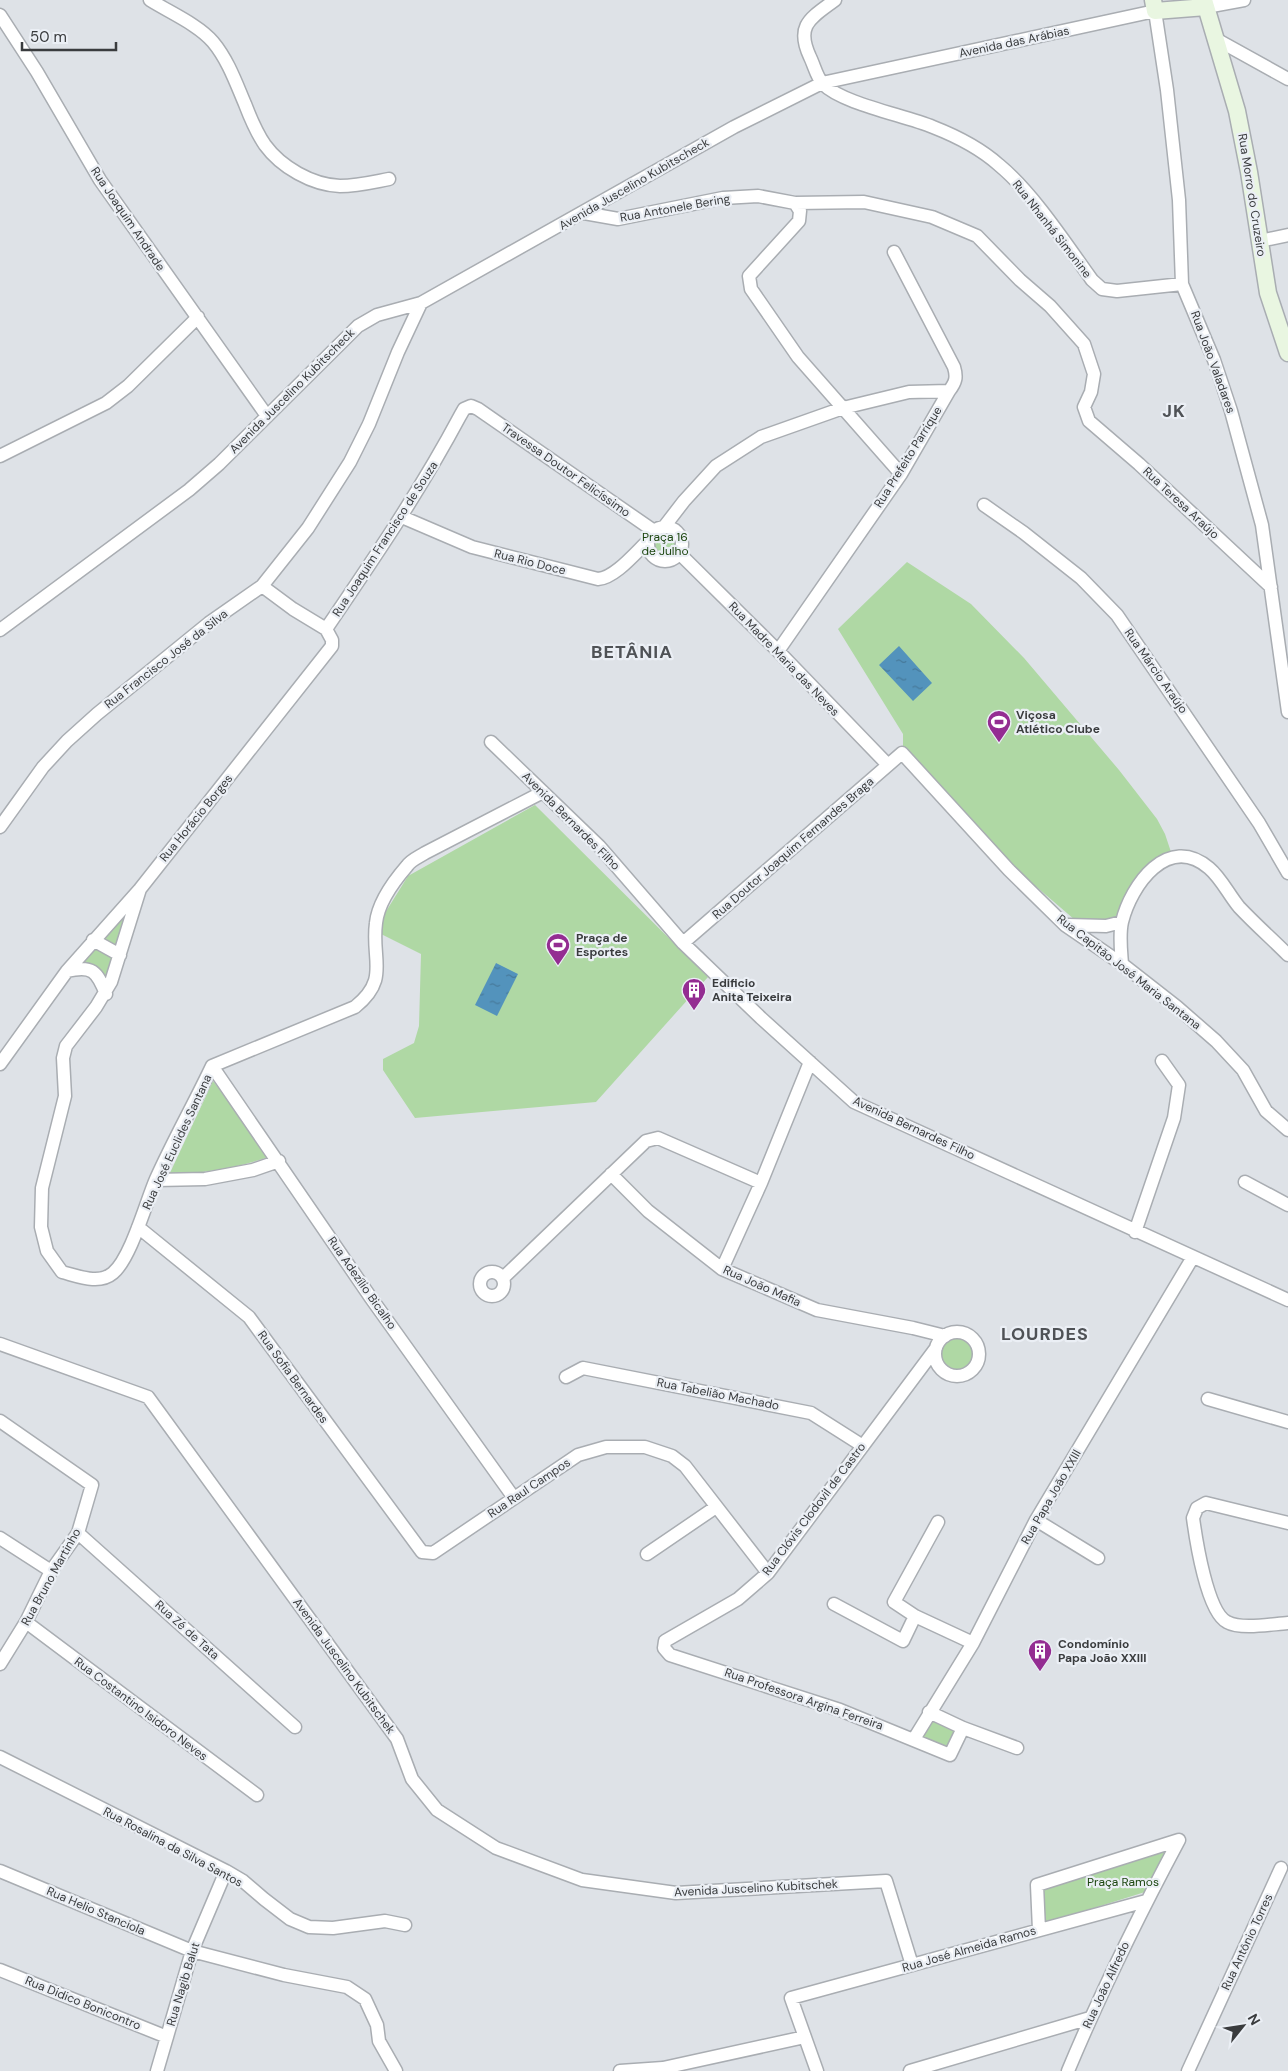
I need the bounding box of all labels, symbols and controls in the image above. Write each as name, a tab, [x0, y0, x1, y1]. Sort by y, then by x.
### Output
scale bar	[22, 20, 116, 52]
street label: Avenida das Arábias	[957, 22, 1071, 62]
text: 50 m	[30, 27, 67, 47]
street label: Rua Morro do Cruzeiro	[1234, 132, 1270, 258]
street label: Avenida Juscelino Kubitscheck	[556, 134, 712, 234]
street label: Rua Joaquim Andrade	[87, 164, 169, 274]
street label: Rua Nhanhá Simonine	[1009, 177, 1095, 281]
street label: Rua Antonele Bering	[619, 190, 732, 226]
street label: Rua João Valadares	[1187, 309, 1239, 415]
street label: Avenida Juscelino Kubitscheck	[226, 325, 358, 457]
district label: JK	[1162, 399, 1186, 423]
street label: Rua Prefeito Parrique	[870, 403, 946, 511]
street label: Travessa Doutor Felicíssimo	[498, 419, 634, 521]
street label: Rua Joaquim Francisco de Souza	[329, 458, 441, 620]
street label: Rua Teresa Araújo	[1139, 463, 1223, 543]
park label: Praça 16 de Julho	[641, 529, 689, 559]
street label: Rua Rio Doce	[493, 545, 568, 579]
street label: Rua Madre Maria das Neves	[725, 599, 843, 719]
street label: Rua Francisco José da Silva	[101, 606, 231, 712]
street label: Rua Márcio Araújo	[1121, 625, 1191, 717]
district label: BETÂNIA	[591, 640, 673, 664]
place label: Viçosa Atlético Clube	[1016, 707, 1100, 737]
sports icon: Viçosa Atlético Clube	[986, 709, 1012, 743]
street label: Avenida Bernardes Filho	[518, 768, 624, 874]
street label: Rua Horácio Borges	[156, 771, 236, 865]
street label: Rua Doutor Joaquim Fernandes Braga	[709, 773, 877, 923]
street label: Rua Capitão José Maria Santana	[1054, 911, 1204, 1033]
place label: Praça de Esportes	[576, 930, 628, 960]
sports icon: Praça de Esportes	[545, 932, 571, 966]
place label: Edificio Anita Teixeira	[712, 975, 792, 1005]
building icon: Edificio Anita Teixeira	[681, 977, 707, 1011]
street label: Rua José Euclides Santana	[139, 1072, 215, 1212]
street label: Avenida Bernardes Filho	[850, 1093, 978, 1163]
street label: Rua Adezílio Bicalho	[324, 1233, 400, 1333]
street label: Rua João Mafia	[721, 1262, 803, 1310]
district label: LOURDES	[1001, 1322, 1089, 1346]
street label: Rua Sofia Bernardes	[254, 1327, 332, 1427]
street label: Rua Tabelião Machado	[655, 1374, 781, 1414]
street label: Rua Clóvis Clodovil de Castro	[759, 1439, 869, 1579]
street label: Rua Papa João XXIII	[1017, 1447, 1085, 1547]
street label: Rua Raul Campos	[485, 1454, 573, 1522]
street label: Rua Bruno Martinho	[18, 1525, 84, 1629]
street label: Avenida Juscelino Kubitschek	[289, 1595, 399, 1737]
street label: Rua Zé de Tata	[151, 1597, 223, 1663]
place label: Condomínio Papa João XXIII	[1058, 1636, 1147, 1666]
building icon: Condomínio Papa João XXIII	[1027, 1638, 1053, 1672]
street label: Rua Costantino Isidoro Neves	[71, 1654, 211, 1764]
street label: Rua Professora Argina Ferreira	[723, 1664, 885, 1734]
street label: Rua Rosalina da Silva Santos	[100, 1803, 246, 1891]
park label: Praça Ramos	[1087, 1874, 1159, 1890]
street label: Avenida Juscelino Kubitschek	[674, 1876, 838, 1900]
street label: Rua Helio Stanciola	[44, 1883, 148, 1939]
street label: Rua Antônio Torres	[1218, 1891, 1276, 1993]
street label: Rua José Almeida Ramos	[900, 1922, 1038, 1976]
street label: Rua João Alfredo	[1079, 1939, 1133, 2031]
street label: Rua Nagib Balut	[163, 1940, 203, 2028]
street label: Rua Didico Bonicontro	[23, 1972, 143, 2034]
north arrow	[1218, 2001, 1268, 2051]
text: N	[1244, 2011, 1265, 2028]

